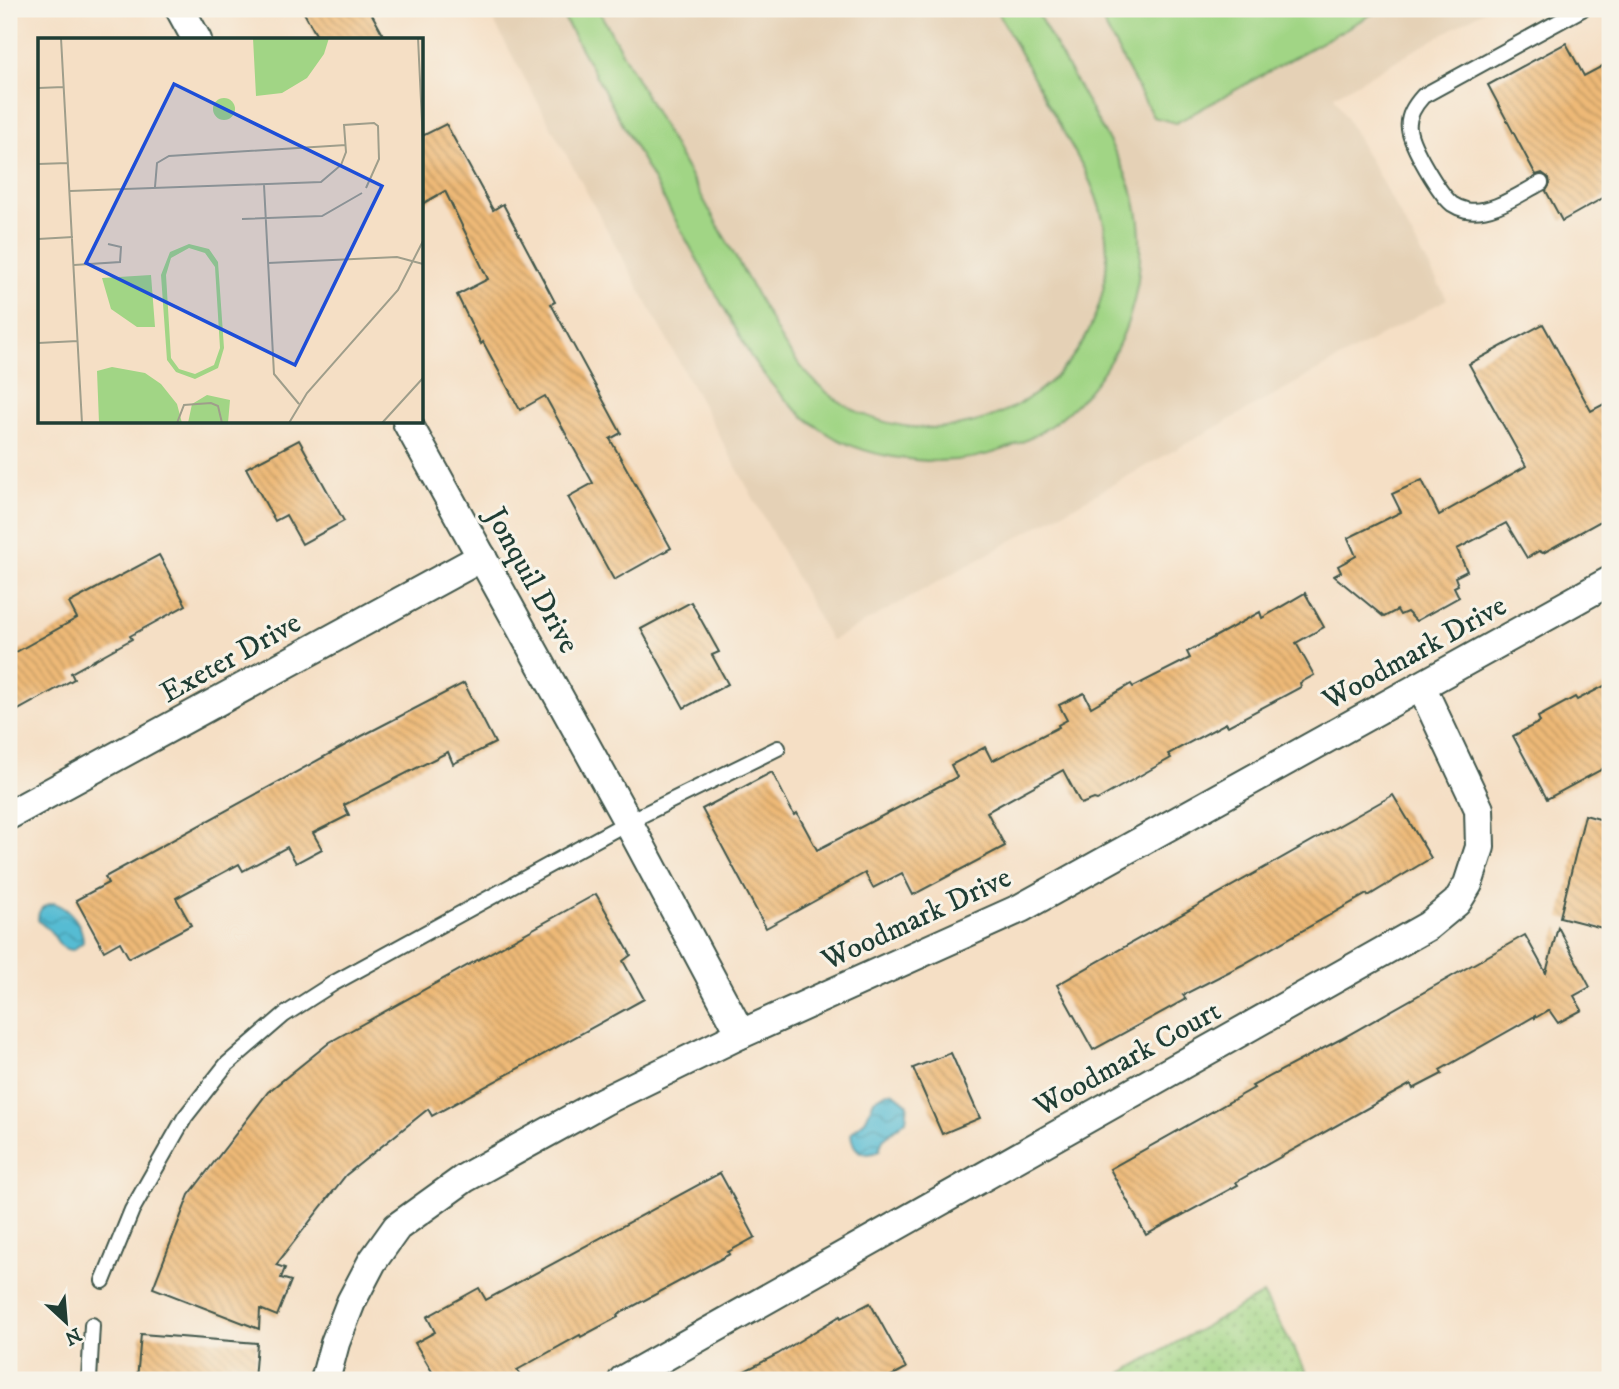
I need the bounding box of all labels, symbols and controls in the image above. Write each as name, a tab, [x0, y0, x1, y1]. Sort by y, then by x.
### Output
inset map	[38, 38, 424, 424]
street label: Jonquil Drive	[475, 499, 587, 660]
street label: Woodmark Drive	[1315, 588, 1513, 720]
street label: Exeter Drive	[154, 605, 307, 712]
street label: Woodmark Drive	[815, 859, 1017, 980]
street label: Woodmark Court	[1027, 993, 1227, 1126]
north arrow	[32, 1288, 102, 1358]
text: N	[60, 1322, 85, 1350]

